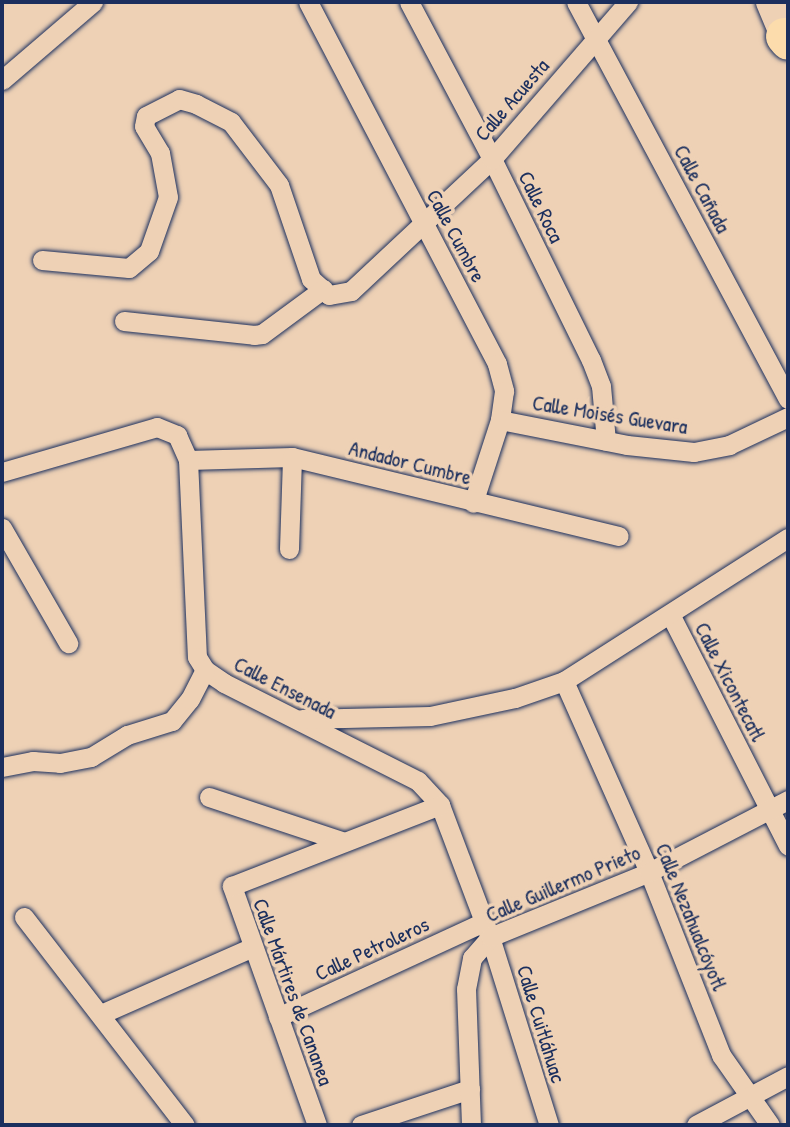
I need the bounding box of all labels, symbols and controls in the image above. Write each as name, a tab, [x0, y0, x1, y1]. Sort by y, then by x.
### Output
street label: Calle Acuesta	[469, 54, 555, 146]
street label: Calle Cañada	[668, 141, 736, 237]
street label: Calle Roca	[513, 167, 569, 247]
street label: Calle Cumbre	[421, 185, 491, 287]
street label: Calle Moisés Guevara	[531, 390, 689, 440]
street label: Andador Cumbre	[346, 436, 474, 490]
street label: Calle Xicontecatl	[689, 618, 771, 746]
street label: Calle Ensenada	[230, 651, 340, 725]
street label: Calle Guillermo Prieto	[482, 840, 644, 928]
street label: Calle Nezahualcóyotl	[650, 840, 732, 994]
street label: Calle Mártires de Cananea	[247, 895, 339, 1089]
street label: Calle Petroleros	[311, 912, 433, 986]
street label: Calle Cuitláhuac	[511, 962, 571, 1086]

